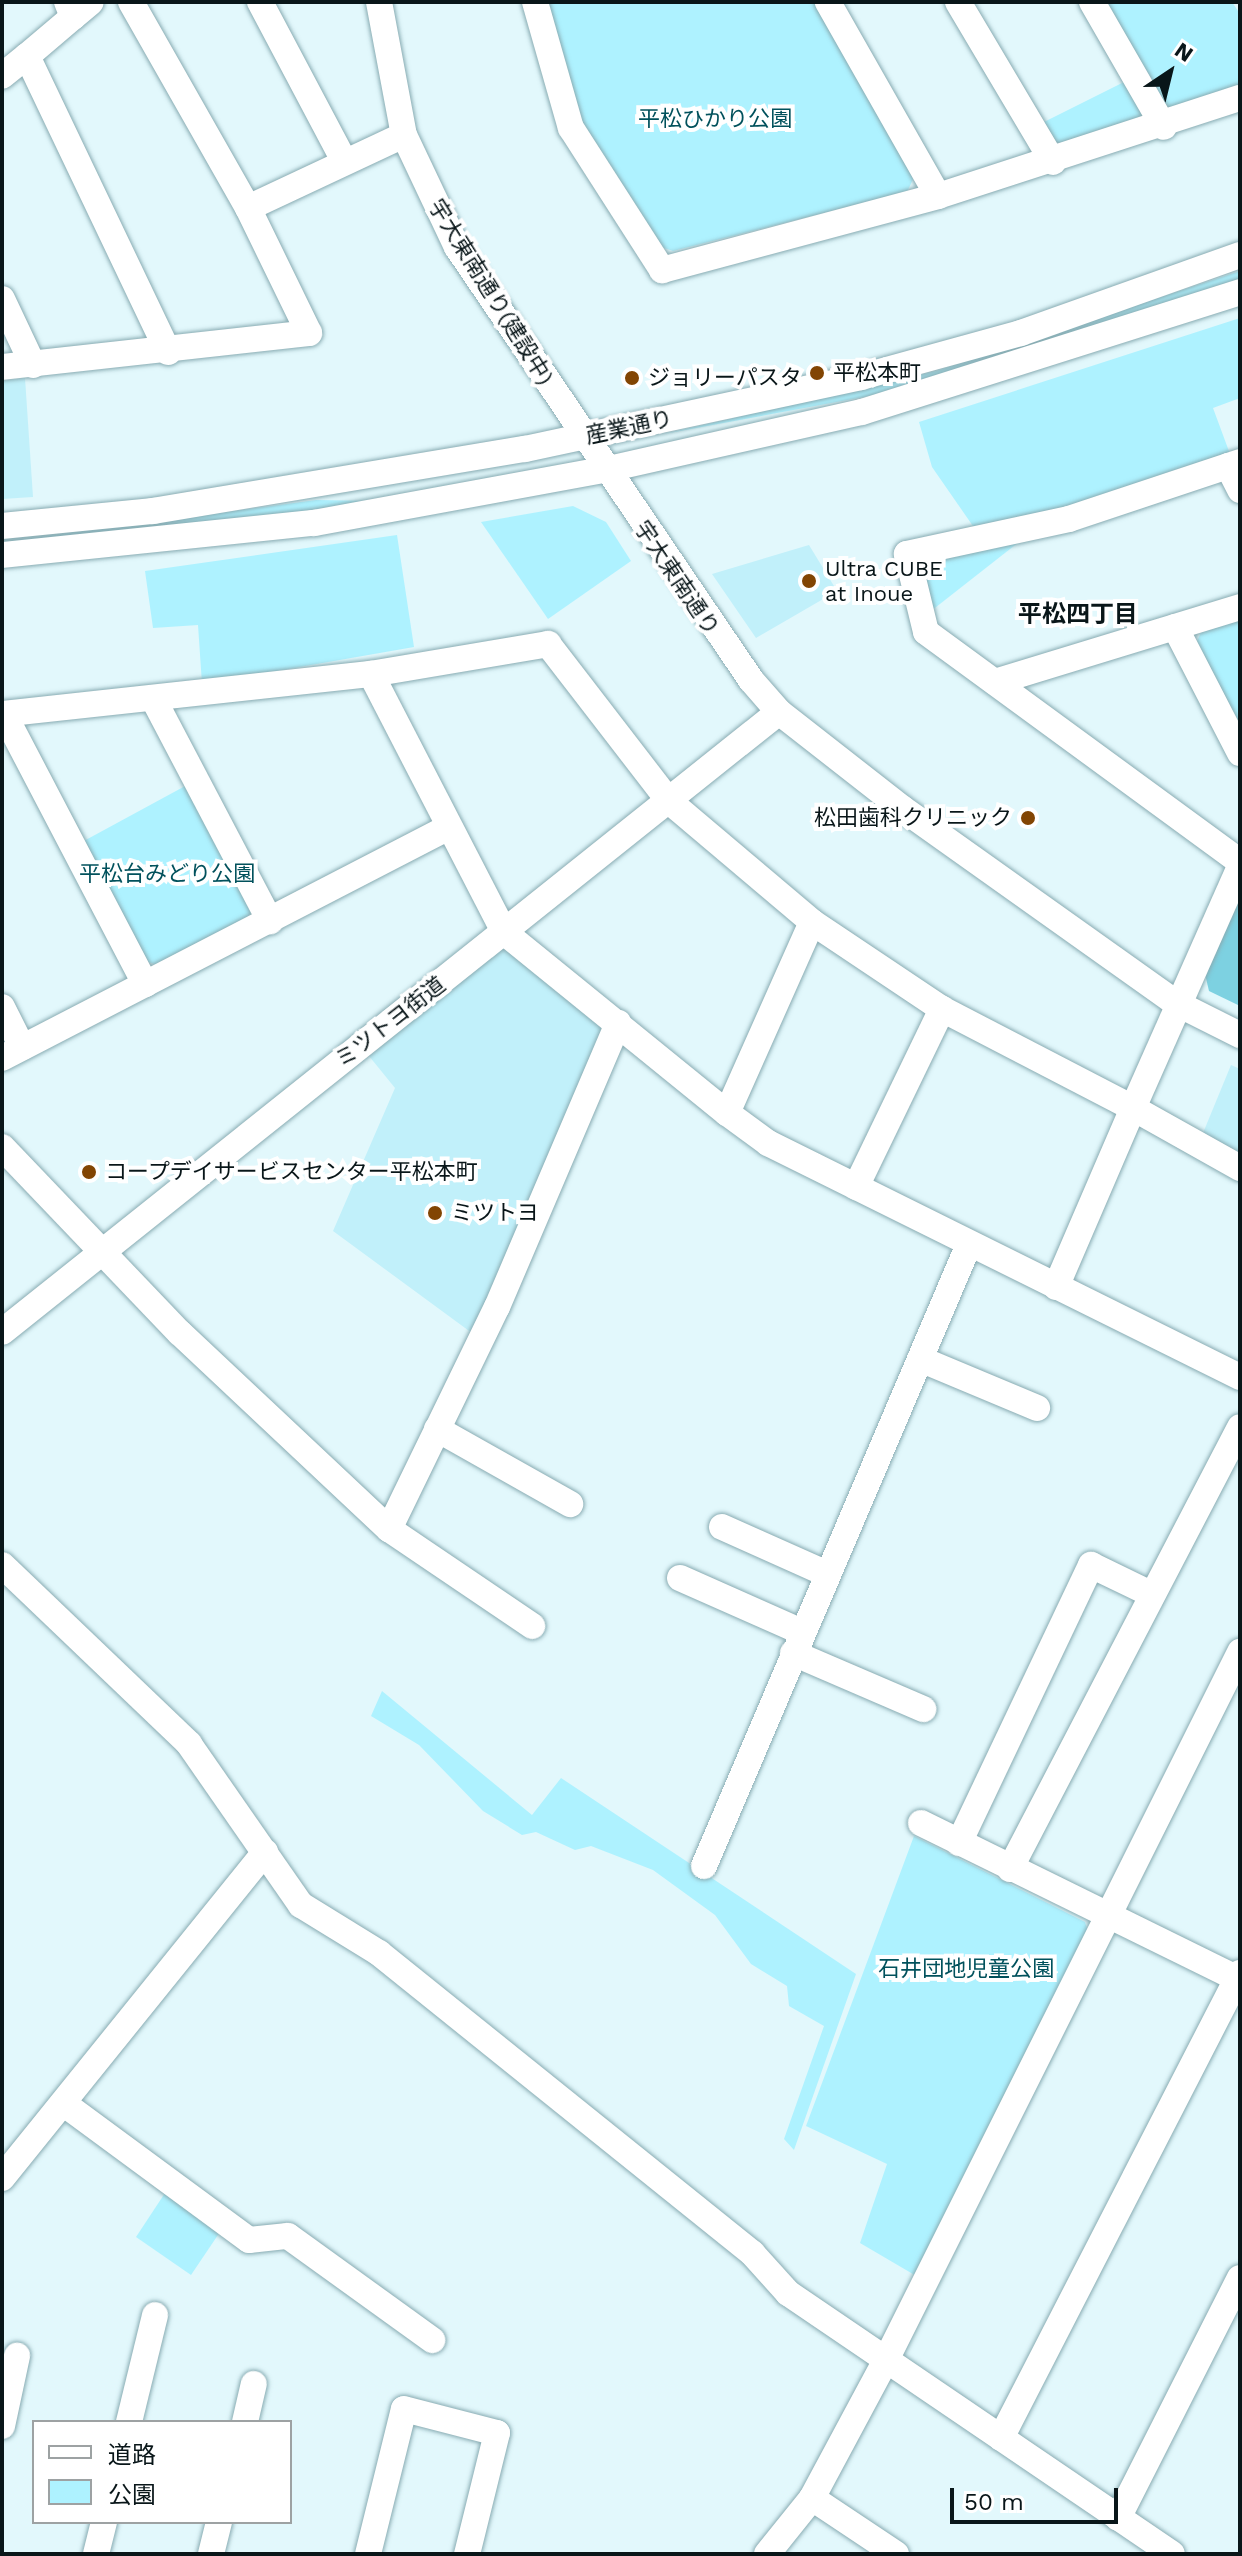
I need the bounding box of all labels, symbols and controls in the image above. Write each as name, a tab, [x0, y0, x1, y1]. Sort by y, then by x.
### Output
north arrow	[1130, 32, 1210, 112]
text: N	[1170, 37, 1198, 67]
park label: 平松ひかり公園	[638, 106, 792, 132]
street label: 宇大東南通り(建設中)	[423, 195, 559, 389]
place label: 平松本町	[833, 360, 921, 386]
marker: 平松本町	[808, 364, 826, 382]
place label: ジョリーパスタ	[648, 365, 802, 391]
marker: ジョリーパスタ	[623, 369, 641, 387]
street label: 産業通り	[583, 405, 675, 449]
street label: 宇大東南通り	[629, 516, 725, 640]
place label: Ultra CUBE at Inoue	[825, 555, 944, 606]
marker: Ultra CUBE at Inoue	[800, 572, 818, 590]
district label: 平松四丁目	[1018, 601, 1138, 629]
place label: 松田歯科クリニック	[814, 805, 1012, 831]
marker: 松田歯科クリニック	[1019, 809, 1037, 827]
park label: 平松台みどり公園	[79, 861, 255, 887]
street label: ミツトヨ街道	[330, 971, 450, 1073]
place label: コープデイサービスセンター平松本町	[105, 1159, 479, 1185]
marker: コープデイサービスセンター平松本町	[80, 1163, 98, 1181]
place label: ミツトヨ	[451, 1200, 539, 1226]
marker: ミツトヨ	[426, 1204, 444, 1222]
park label: 石井団地児童公園	[878, 1956, 1054, 1982]
legend	[32, 2420, 292, 2524]
text: 道路	[108, 2441, 156, 2469]
scale bar	[954, 2472, 1122, 2522]
text: 公園	[108, 2481, 156, 2509]
text: 50 m	[964, 2488, 1024, 2516]

